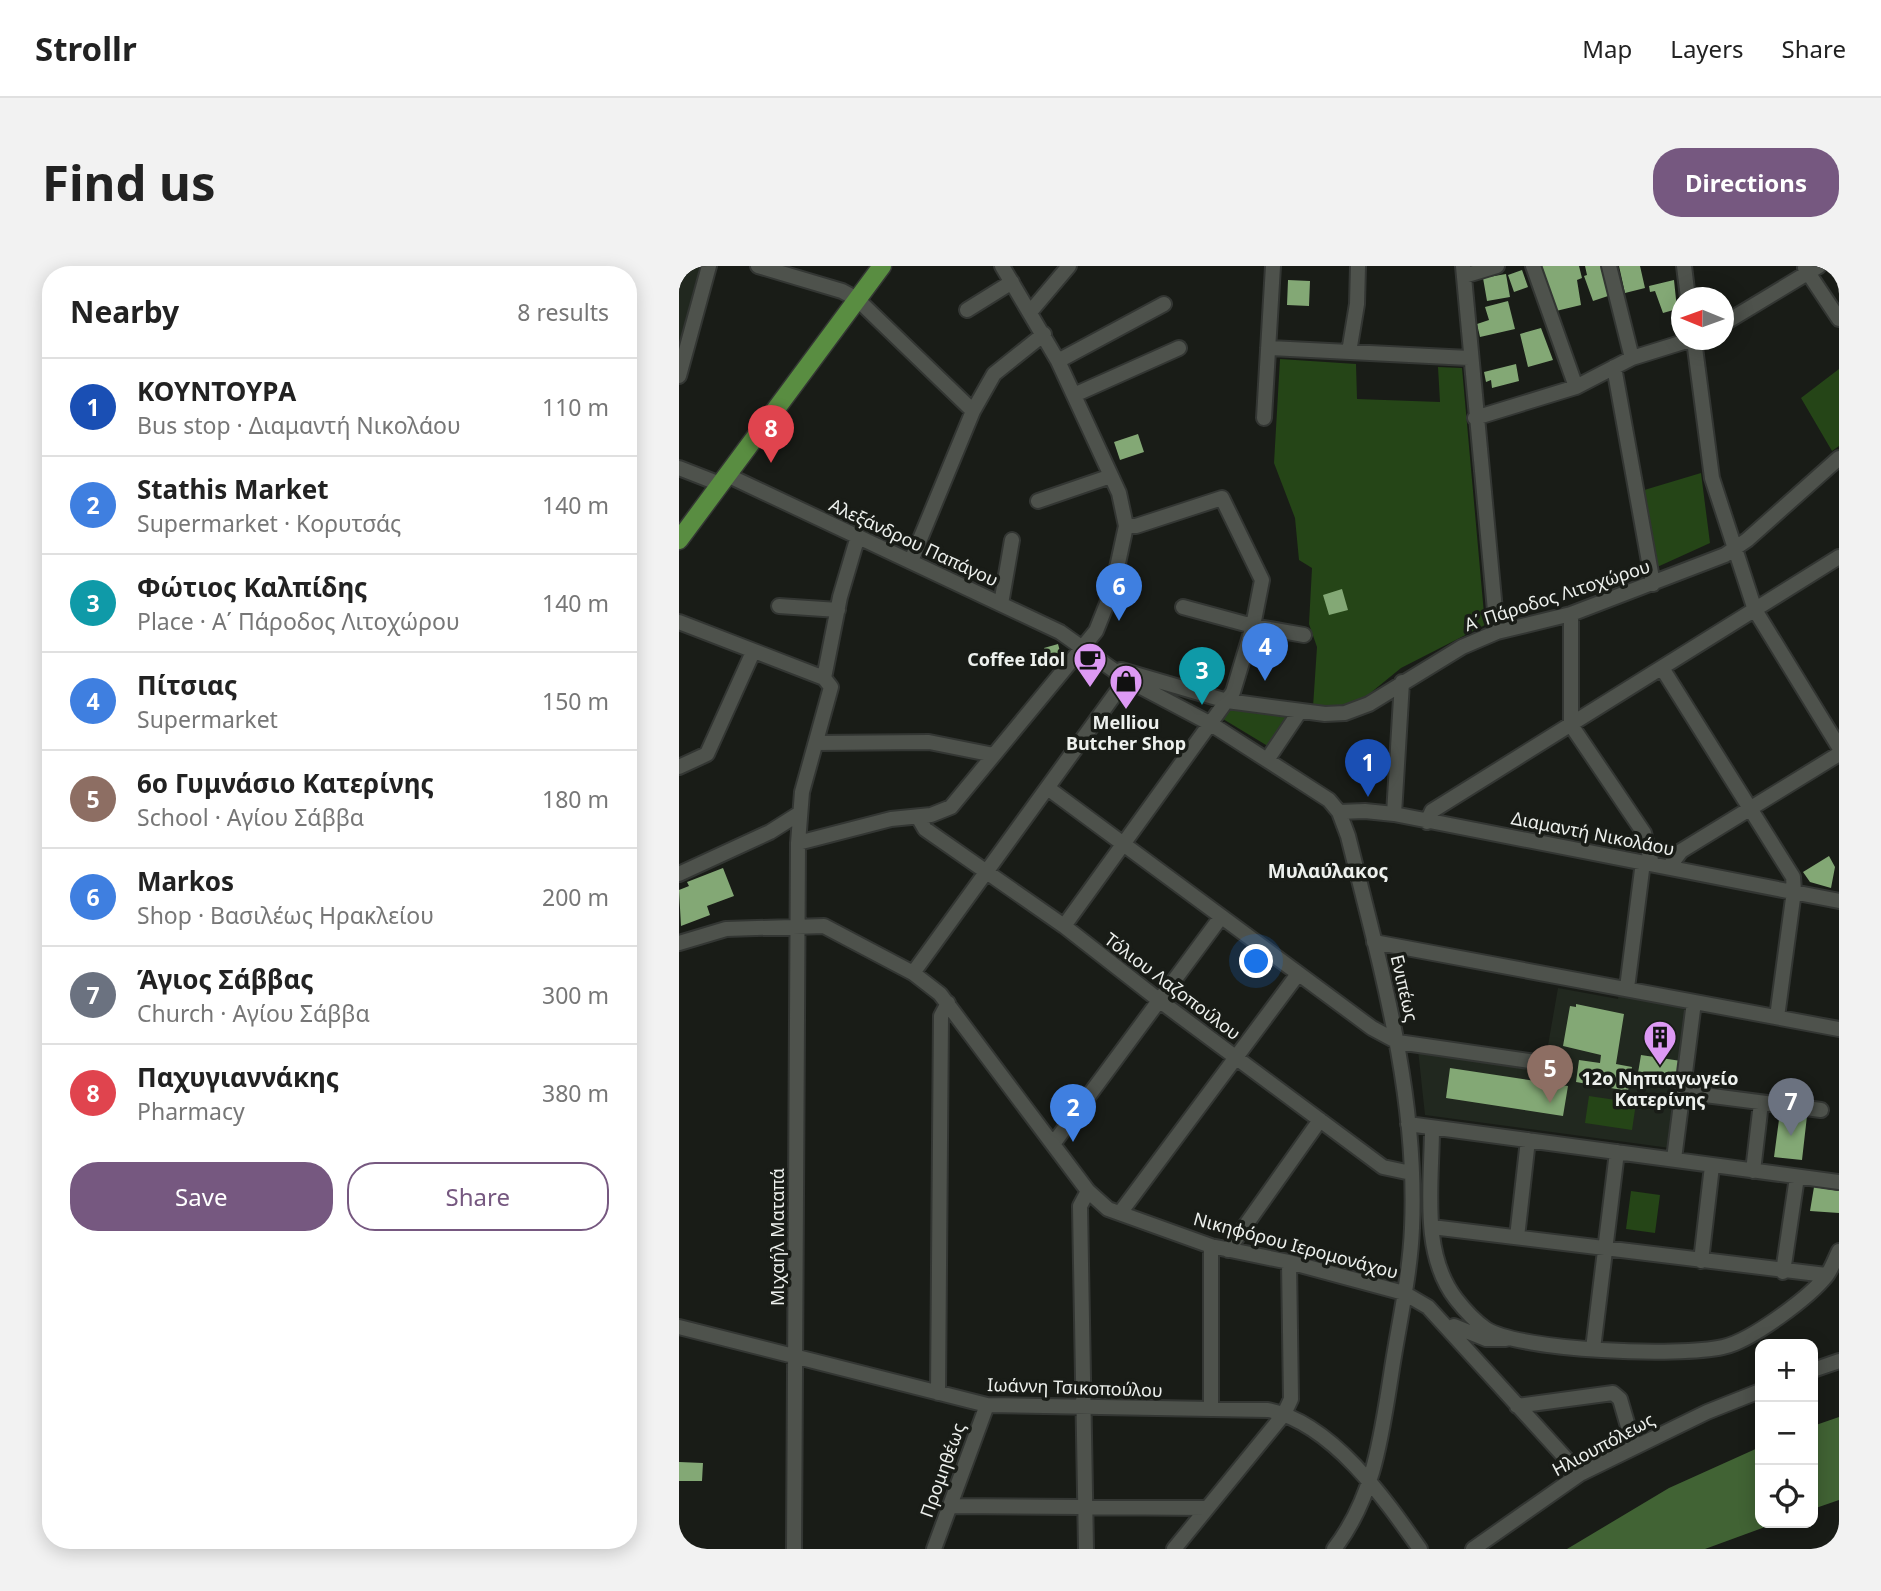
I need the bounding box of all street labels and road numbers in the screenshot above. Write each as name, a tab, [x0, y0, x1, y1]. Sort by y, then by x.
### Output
street label: Αλεξάνδρου Παπάγου	[826, 492, 1002, 592]
street label: Α΄ Πάροδος Λιτοχώρου	[1461, 554, 1653, 636]
street label: Διαμαντή Νικολάου	[1509, 805, 1677, 861]
street label: Τόλιου Λαζοπούλου	[1100, 927, 1246, 1045]
street label: Ενιπέως	[1386, 952, 1424, 1024]
street label: Μιχαήλ Ματαπά	[765, 1168, 789, 1306]
street label: Νικηφόρου Ιερομονάχου	[1191, 1206, 1401, 1284]
street label: Ιωάννη Τσικοπούλου	[987, 1372, 1163, 1402]
street label: Ηλιουπόλεως	[1548, 1407, 1659, 1481]
street label: Προμηθέως	[914, 1419, 970, 1521]

